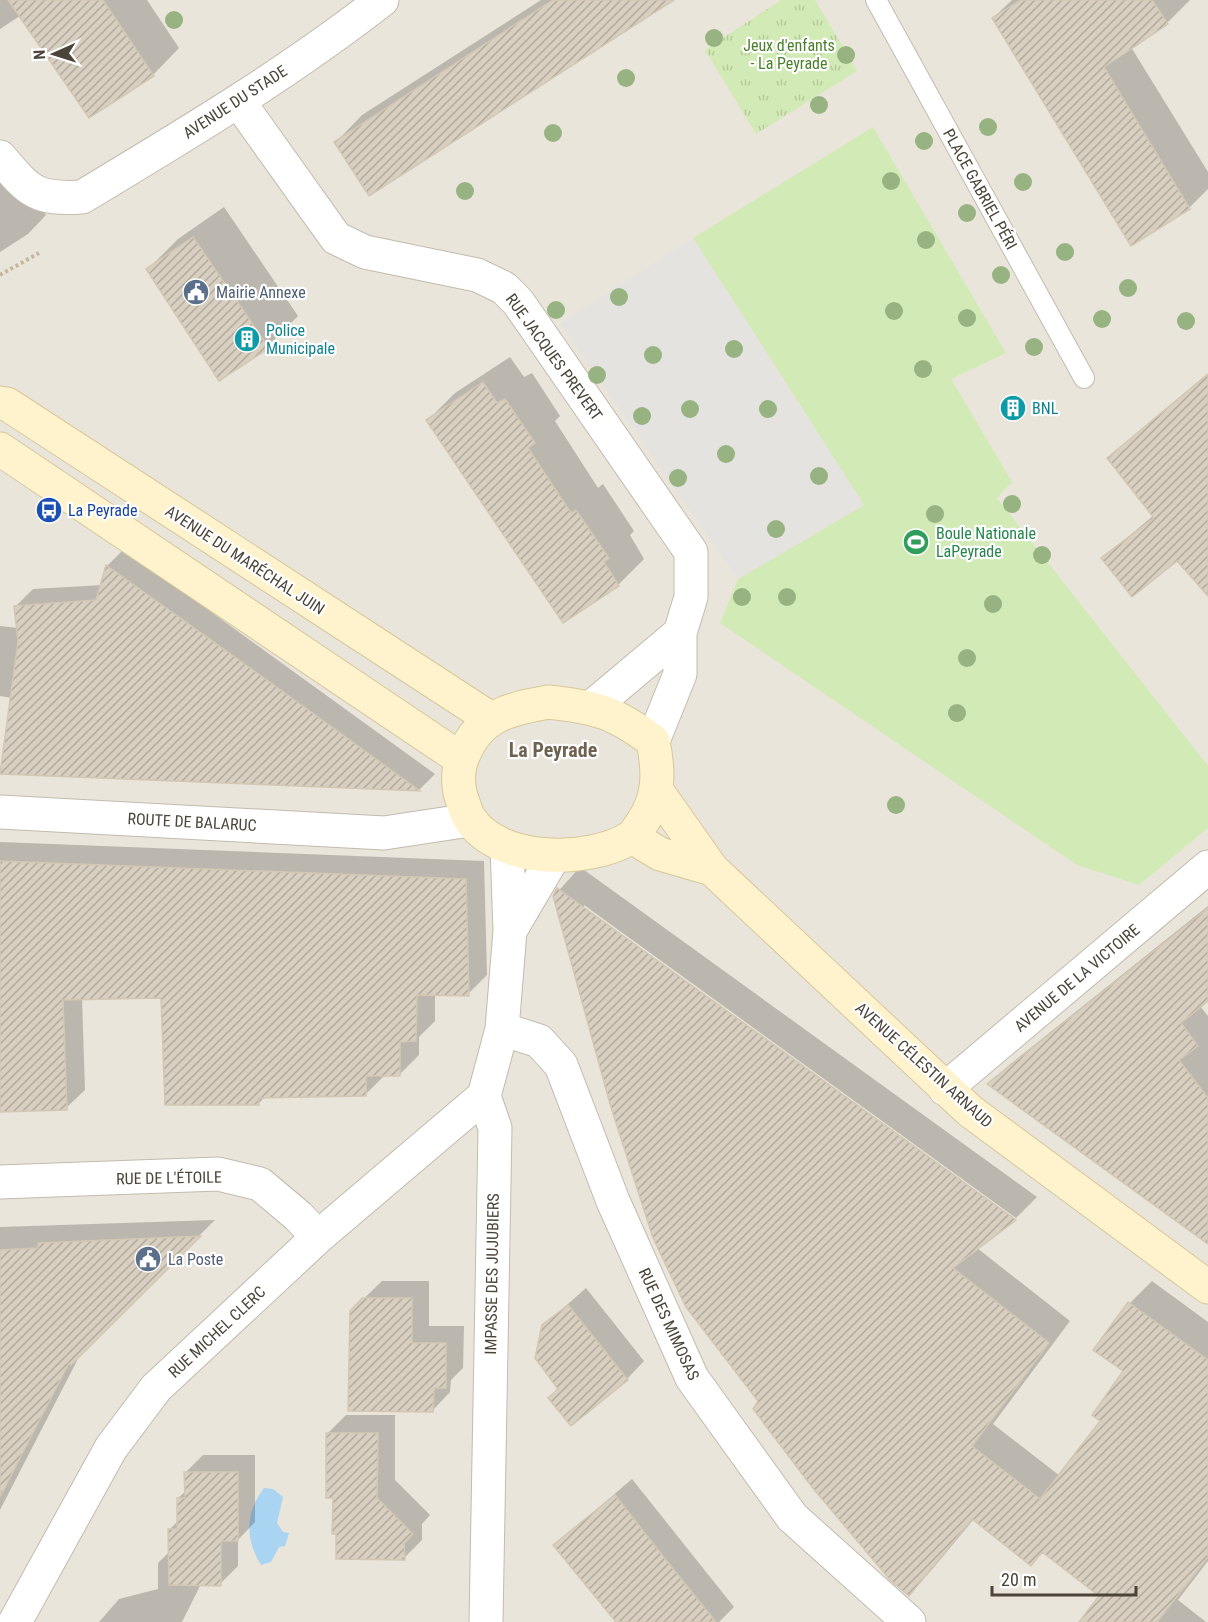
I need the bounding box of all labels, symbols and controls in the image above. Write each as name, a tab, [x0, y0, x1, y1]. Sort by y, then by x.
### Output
north arrow	[24, 24, 84, 84]
park label: Jeux d'enfants - La Peyrade	[743, 36, 835, 73]
text: N	[30, 49, 49, 60]
street label: AVENUE DU STADE	[179, 61, 291, 143]
street label: PLACE GABRIEL PÉRI	[939, 125, 1021, 253]
public building icon: Mairie Annexe	[181, 277, 211, 307]
place label: Mairie Annexe	[216, 283, 306, 302]
street label: RUE JACQUES PREVERT	[502, 290, 606, 424]
place label: Police Municipale	[266, 321, 335, 358]
building icon: Police Municipale	[232, 324, 262, 354]
building icon: BNL	[998, 393, 1028, 423]
place label: BNL	[1032, 399, 1059, 418]
bus stop icon: La Peyrade	[34, 495, 64, 525]
place label: La Peyrade	[68, 501, 137, 520]
street label: AVENUE DU MARÉCHAL JUIN	[162, 501, 328, 619]
place label: Boule Nationale LaPeyrade	[936, 524, 1036, 561]
sports icon: Boule Nationale LaPeyrade	[901, 527, 931, 557]
district label: La Peyrade	[509, 738, 597, 762]
street label: ROUTE DE BALARUC	[127, 809, 257, 835]
street label: AVENUE DE LA VICTOIRE	[1011, 920, 1143, 1036]
street label: AVENUE CÉLESTIN ARNAUD	[852, 998, 996, 1132]
street label: RUE DE L'ÉTOILE	[116, 1168, 222, 1188]
street label: IMPASSE DES JUJUBIERS	[481, 1193, 503, 1355]
public building icon: La Poste	[133, 1244, 163, 1274]
place label: La Poste	[168, 1250, 223, 1269]
street label: RUE DES MIMOSAS	[635, 1265, 703, 1383]
street label: RUE MICHEL CLERC	[165, 1282, 269, 1382]
scale bar	[992, 1559, 1136, 1597]
text: 20 m	[1001, 1569, 1036, 1590]

